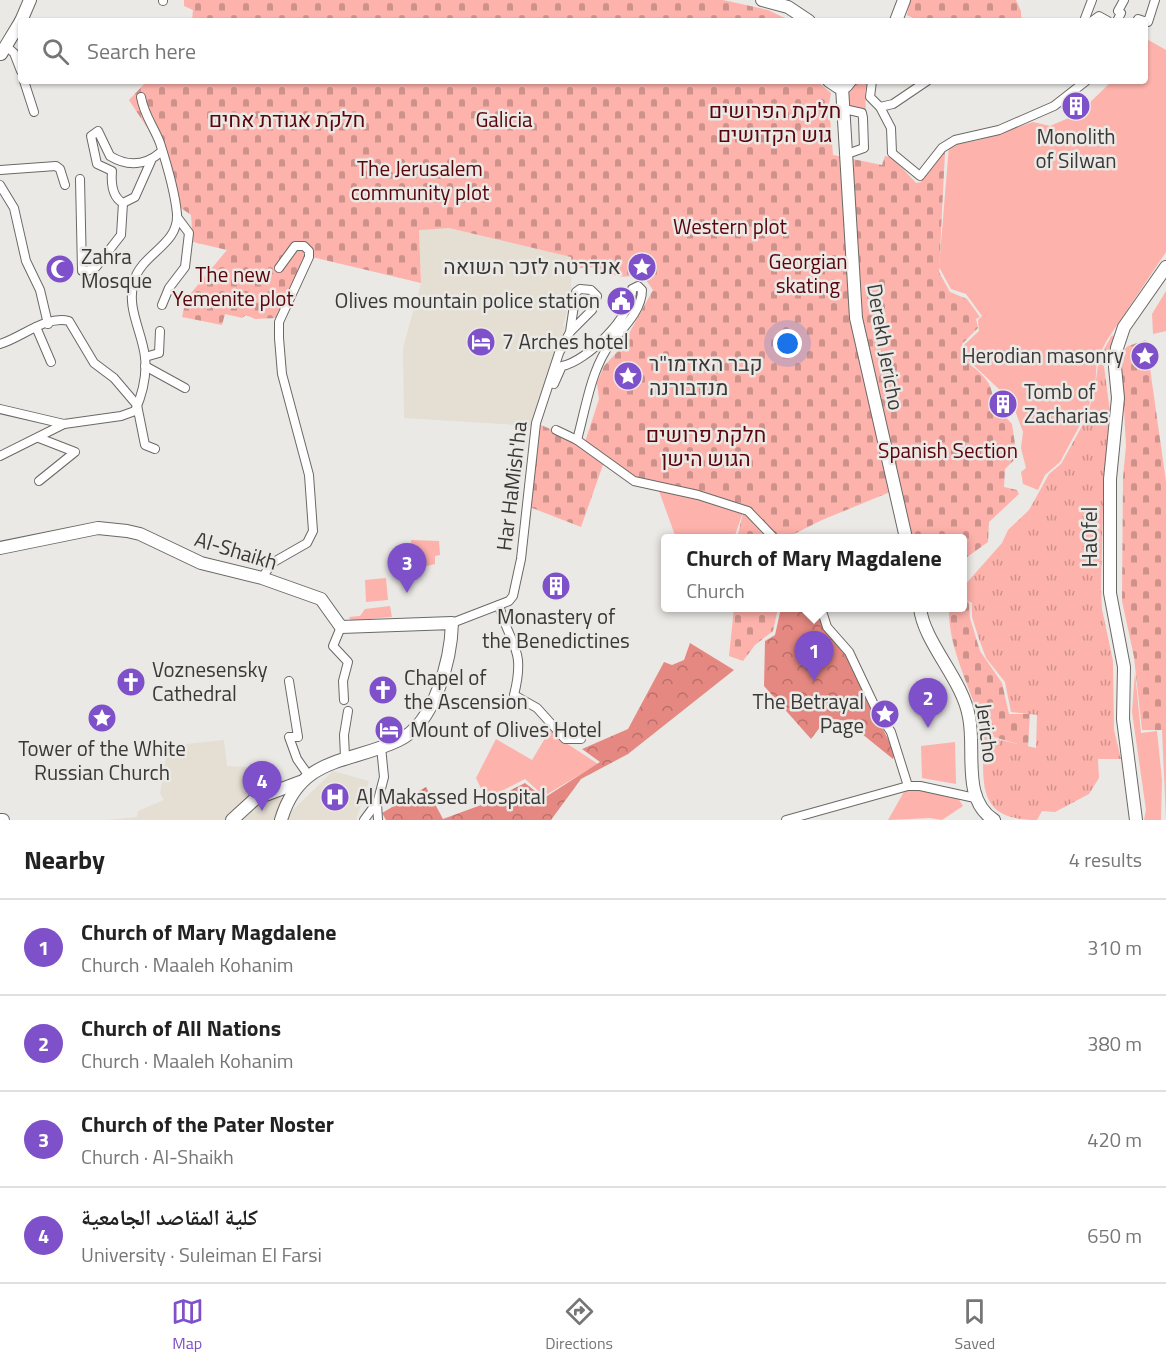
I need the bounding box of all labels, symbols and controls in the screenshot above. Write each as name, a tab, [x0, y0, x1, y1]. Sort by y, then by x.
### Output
search box	[18, 18, 1148, 84]
text: Search here	[87, 34, 196, 68]
icon: search	[39, 35, 72, 68]
building icon: Monolith of Silwan	[1060, 90, 1092, 122]
park label: חלקת הפרושים גוש הקדושים	[709, 94, 841, 150]
park label: חלקת אגודת אחים	[209, 103, 365, 135]
park label: Galicia	[475, 103, 533, 135]
place label: Monolith of Silwan	[1035, 120, 1117, 176]
park label: The Jerusalem community plot	[351, 152, 490, 208]
park label: Western plot	[673, 210, 788, 242]
place label: Zahra Mosque	[81, 240, 152, 296]
park label: Georgian skating	[769, 245, 847, 301]
place label: אנדרטה לזכר השואה	[443, 250, 621, 282]
place icon: אנדרטה לזכר השואה	[626, 251, 658, 283]
mosque icon: Zahra Mosque	[44, 253, 76, 285]
park label: The new Yemenite plot	[172, 258, 294, 314]
street label: Derekh Jericho	[859, 281, 913, 413]
place label: Olives mountain police station	[335, 284, 600, 316]
public building icon: Olives mountain police station	[605, 285, 637, 317]
place label: 7 Arches hotel	[502, 325, 628, 357]
hotel icon: 7 Arches hotel	[465, 326, 497, 358]
your location	[773, 329, 802, 358]
place label: Herodian masonry	[961, 339, 1124, 371]
place icon: Herodian masonry	[1129, 340, 1161, 372]
place label: קבר האדמו"ר מנדבורנה	[649, 347, 762, 403]
place icon: קבר האדמו"ר מנדבורנה	[612, 360, 644, 392]
place label: Tomb of Zacharias	[1024, 375, 1109, 431]
building icon: Tomb of Zacharias	[987, 388, 1019, 420]
park label: חלקת פרושים הגוש הישן	[646, 418, 766, 474]
street label: Har HaMish'ha	[487, 419, 535, 553]
park label: Spanish Section	[878, 434, 1018, 466]
street label: HaOfel	[1073, 507, 1105, 567]
street label: Al-Shaikh	[191, 522, 282, 578]
popup	[661, 534, 967, 612]
text: Church of Mary Magdalene	[686, 541, 942, 575]
pin: 3	[388, 544, 426, 593]
building icon: Monastery of the Benedictines	[540, 570, 572, 602]
text: Church	[686, 575, 745, 606]
place label: Monastery of the Benedictines	[482, 600, 630, 656]
pin: 1	[794, 632, 834, 681]
place label: Voznesensky Cathedral	[152, 653, 268, 709]
place label: Chapel of the Ascension	[404, 661, 528, 717]
church icon: Voznesensky Cathedral	[115, 666, 147, 698]
church icon: Chapel of the Ascension	[367, 674, 399, 706]
pin: 2	[908, 678, 948, 728]
place label: The Betrayal Page	[753, 685, 864, 741]
place icon: The Betrayal Page	[869, 698, 901, 730]
street label: Jericho	[968, 701, 1008, 765]
place icon: Tower of the White Russian Church	[86, 702, 118, 734]
place label: Mount of Olives Hotel	[410, 713, 602, 745]
hotel icon: Mount of Olives Hotel	[373, 714, 405, 746]
place label: Tower of the White Russian Church	[18, 732, 186, 788]
pin: 4	[242, 762, 282, 811]
place label: Al Makassed Hospital	[356, 780, 546, 812]
hospital icon: Al Makassed Hospital	[319, 781, 351, 813]
text: Nearby	[24, 840, 105, 879]
text: 4 results	[1069, 844, 1142, 875]
text: Church of Mary Magdalene	[81, 915, 337, 949]
text: 1	[38, 932, 49, 963]
text: 310 m	[1087, 932, 1142, 963]
text: Church · Maaleh Kohanim	[81, 949, 294, 980]
text: Church of All Nations	[81, 1011, 281, 1045]
text: 2	[38, 1028, 49, 1059]
text: 380 m	[1087, 1028, 1142, 1059]
text: Church · Maaleh Kohanim	[81, 1045, 294, 1076]
text: Church of the Pater Noster	[81, 1107, 334, 1141]
text: 3	[38, 1124, 49, 1155]
text: 420 m	[1087, 1124, 1142, 1155]
text: Church · Al-Shaikh	[81, 1141, 234, 1172]
text: كلية المقاصد الجامعية	[81, 1200, 258, 1234]
text: 4	[38, 1220, 49, 1251]
text: 650 m	[1087, 1220, 1142, 1251]
text: University · Suleiman El Farsi	[81, 1239, 322, 1270]
tab: Map	[171, 1295, 204, 1355]
tab: Directions	[545, 1295, 613, 1355]
tab: Saved	[955, 1295, 995, 1355]

